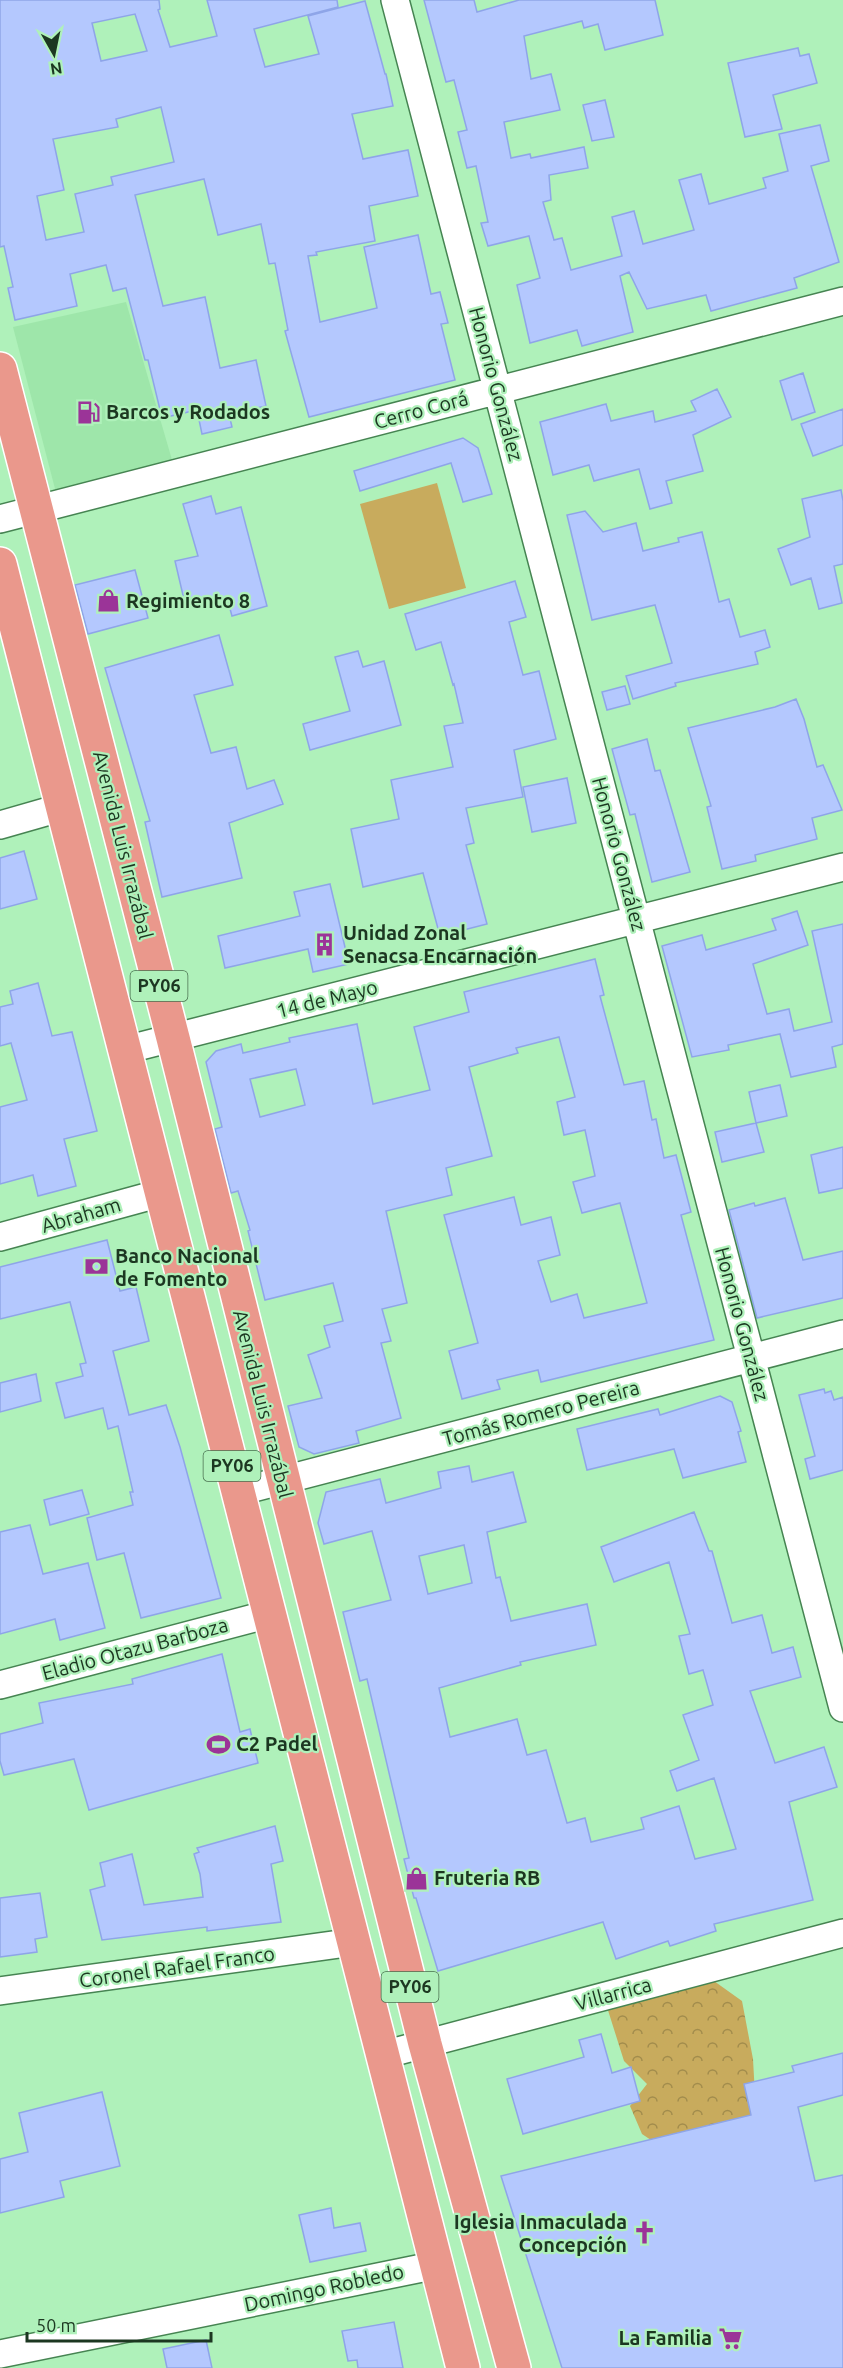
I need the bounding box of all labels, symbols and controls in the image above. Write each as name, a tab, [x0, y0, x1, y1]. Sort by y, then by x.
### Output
north arrow	[24, 24, 84, 84]
text: N	[49, 59, 64, 79]
street label: Honorio González	[465, 304, 528, 464]
street label: Cerro Corá	[371, 386, 470, 433]
fuel station icon: Barcos y Rodados	[75, 399, 101, 425]
place label: Barcos y Rodados	[106, 400, 270, 423]
shop icon: Regimiento 8	[95, 588, 121, 614]
place label: Regimiento 8	[126, 589, 250, 612]
street label: Avenida Luis Irrazábal	[89, 748, 158, 941]
street label: Honorio González	[588, 774, 651, 934]
place label: Unidad Zonal Senacsa Encarnación	[343, 921, 537, 967]
building icon: Unidad Zonal Senacsa Encarnación	[312, 931, 338, 957]
road number: PY06	[130, 971, 188, 1001]
street label: 14 de Mayo	[274, 975, 380, 1022]
street label: Abraham	[39, 1192, 123, 1237]
place label: Banco Nacional de Fomento	[115, 1244, 259, 1290]
street label: Honorio González	[711, 1244, 774, 1404]
bank icon: Banco Nacional de Fomento	[84, 1254, 110, 1280]
street label: Avenida Luis Irrazábal	[229, 1307, 298, 1500]
street label: Tomás Romero Pereira	[440, 1375, 642, 1450]
road number: PY06	[204, 1451, 260, 1481]
street label: Eladio Otazu Barboza	[39, 1613, 230, 1684]
sports icon: C2 Padel	[205, 1731, 231, 1757]
place label: C2 Padel	[236, 1732, 318, 1755]
shop icon: Fruteria RB	[403, 1865, 429, 1891]
place label: Fruteria RB	[434, 1866, 540, 1889]
street label: Coronel Rafael Franco	[78, 1941, 276, 1992]
road number: PY06	[382, 1972, 438, 2002]
street label: Villarrica	[572, 1972, 654, 2015]
place label: Iglesia Inmaculada Concepción	[454, 2210, 627, 2256]
church icon: Iglesia Inmaculada Concepción	[632, 2220, 658, 2246]
street label: Domingo Robledo	[242, 2259, 406, 2316]
scale bar	[27, 2305, 212, 2343]
text: 50 m	[36, 2315, 76, 2335]
supermarket icon: La Familia	[717, 2325, 743, 2351]
place label: La Familia	[618, 2326, 712, 2349]

